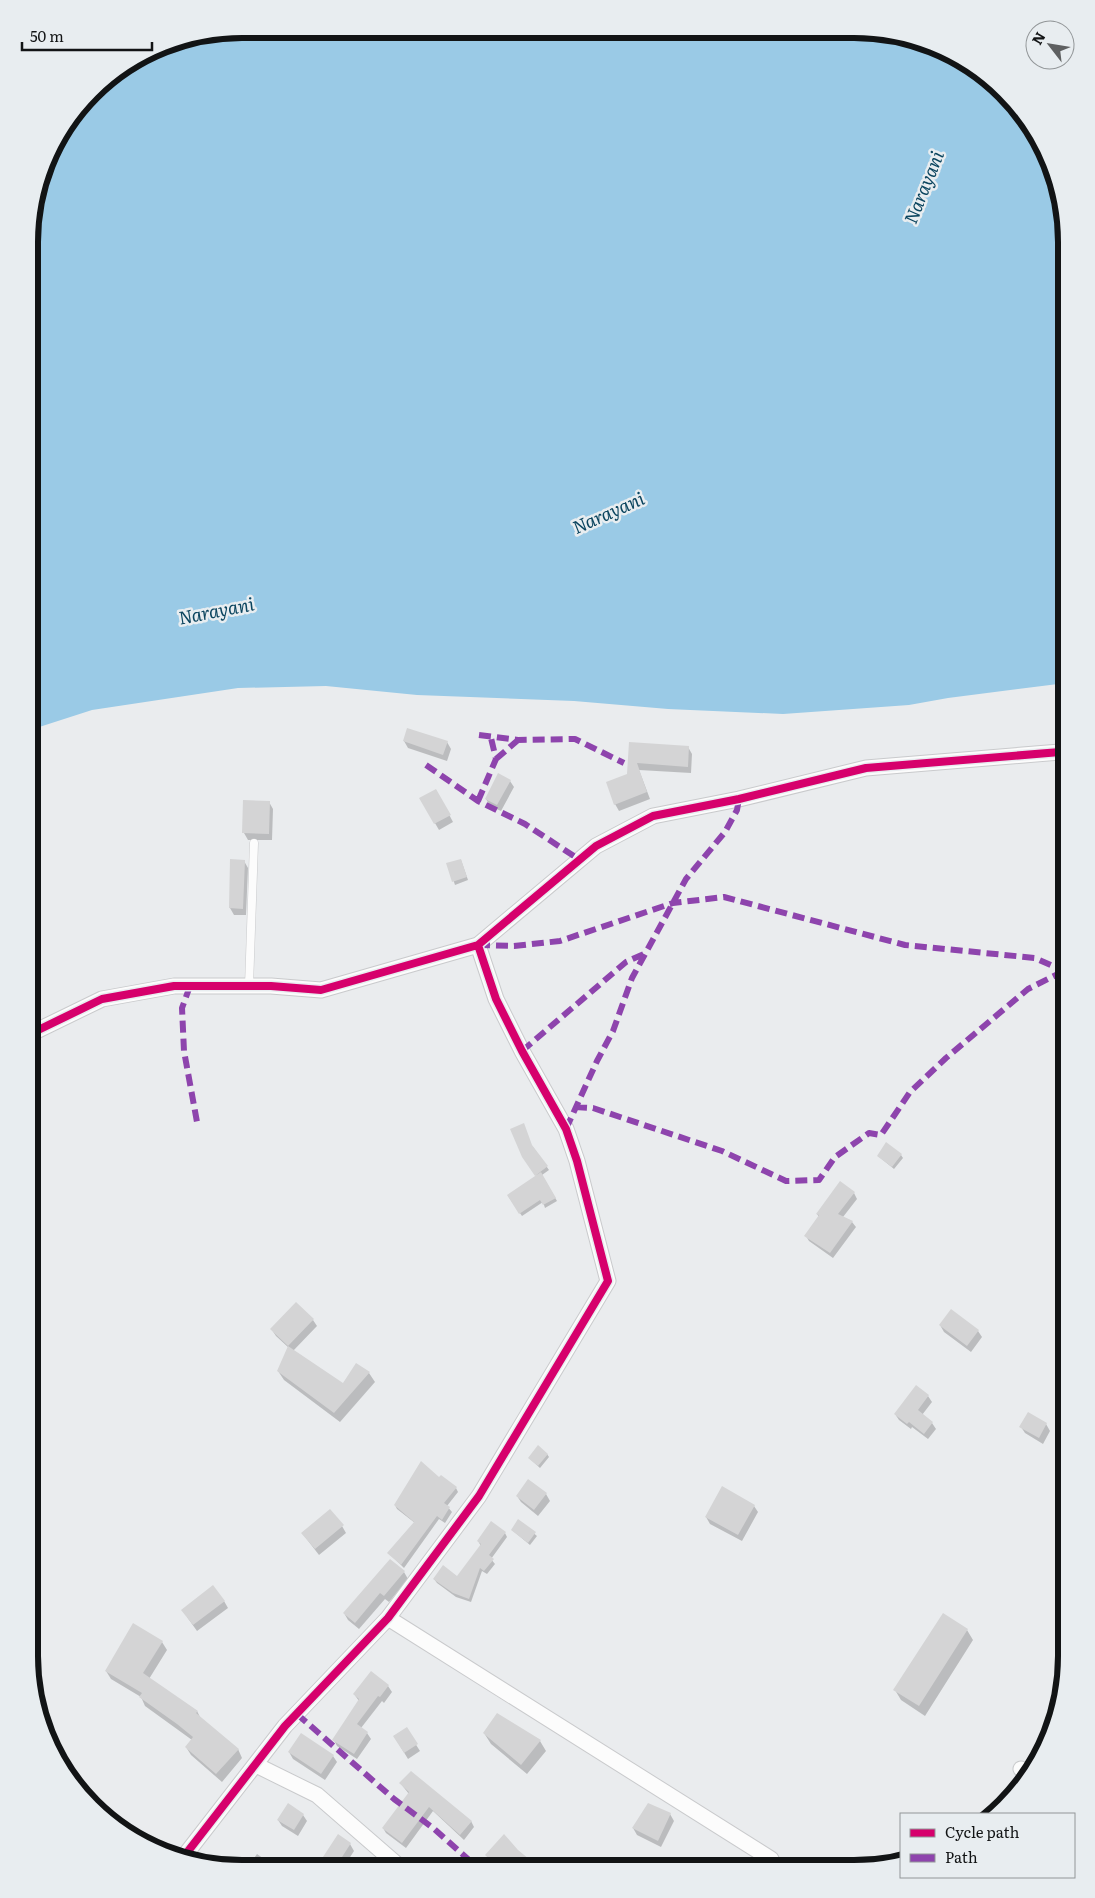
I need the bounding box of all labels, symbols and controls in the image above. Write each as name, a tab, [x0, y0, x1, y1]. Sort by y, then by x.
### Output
scale bar	[22, 20, 152, 52]
north arrow	[1025, 20, 1075, 70]
text: 50 m	[30, 24, 64, 47]
text: N	[1026, 27, 1050, 48]
water label: Narayani	[896, 146, 950, 227]
water label: Narayani	[568, 484, 649, 540]
water label: Narayani	[176, 589, 257, 631]
legend	[900, 1813, 1075, 1878]
text: Cycle path	[945, 1820, 1020, 1843]
text: Path	[945, 1845, 978, 1868]

